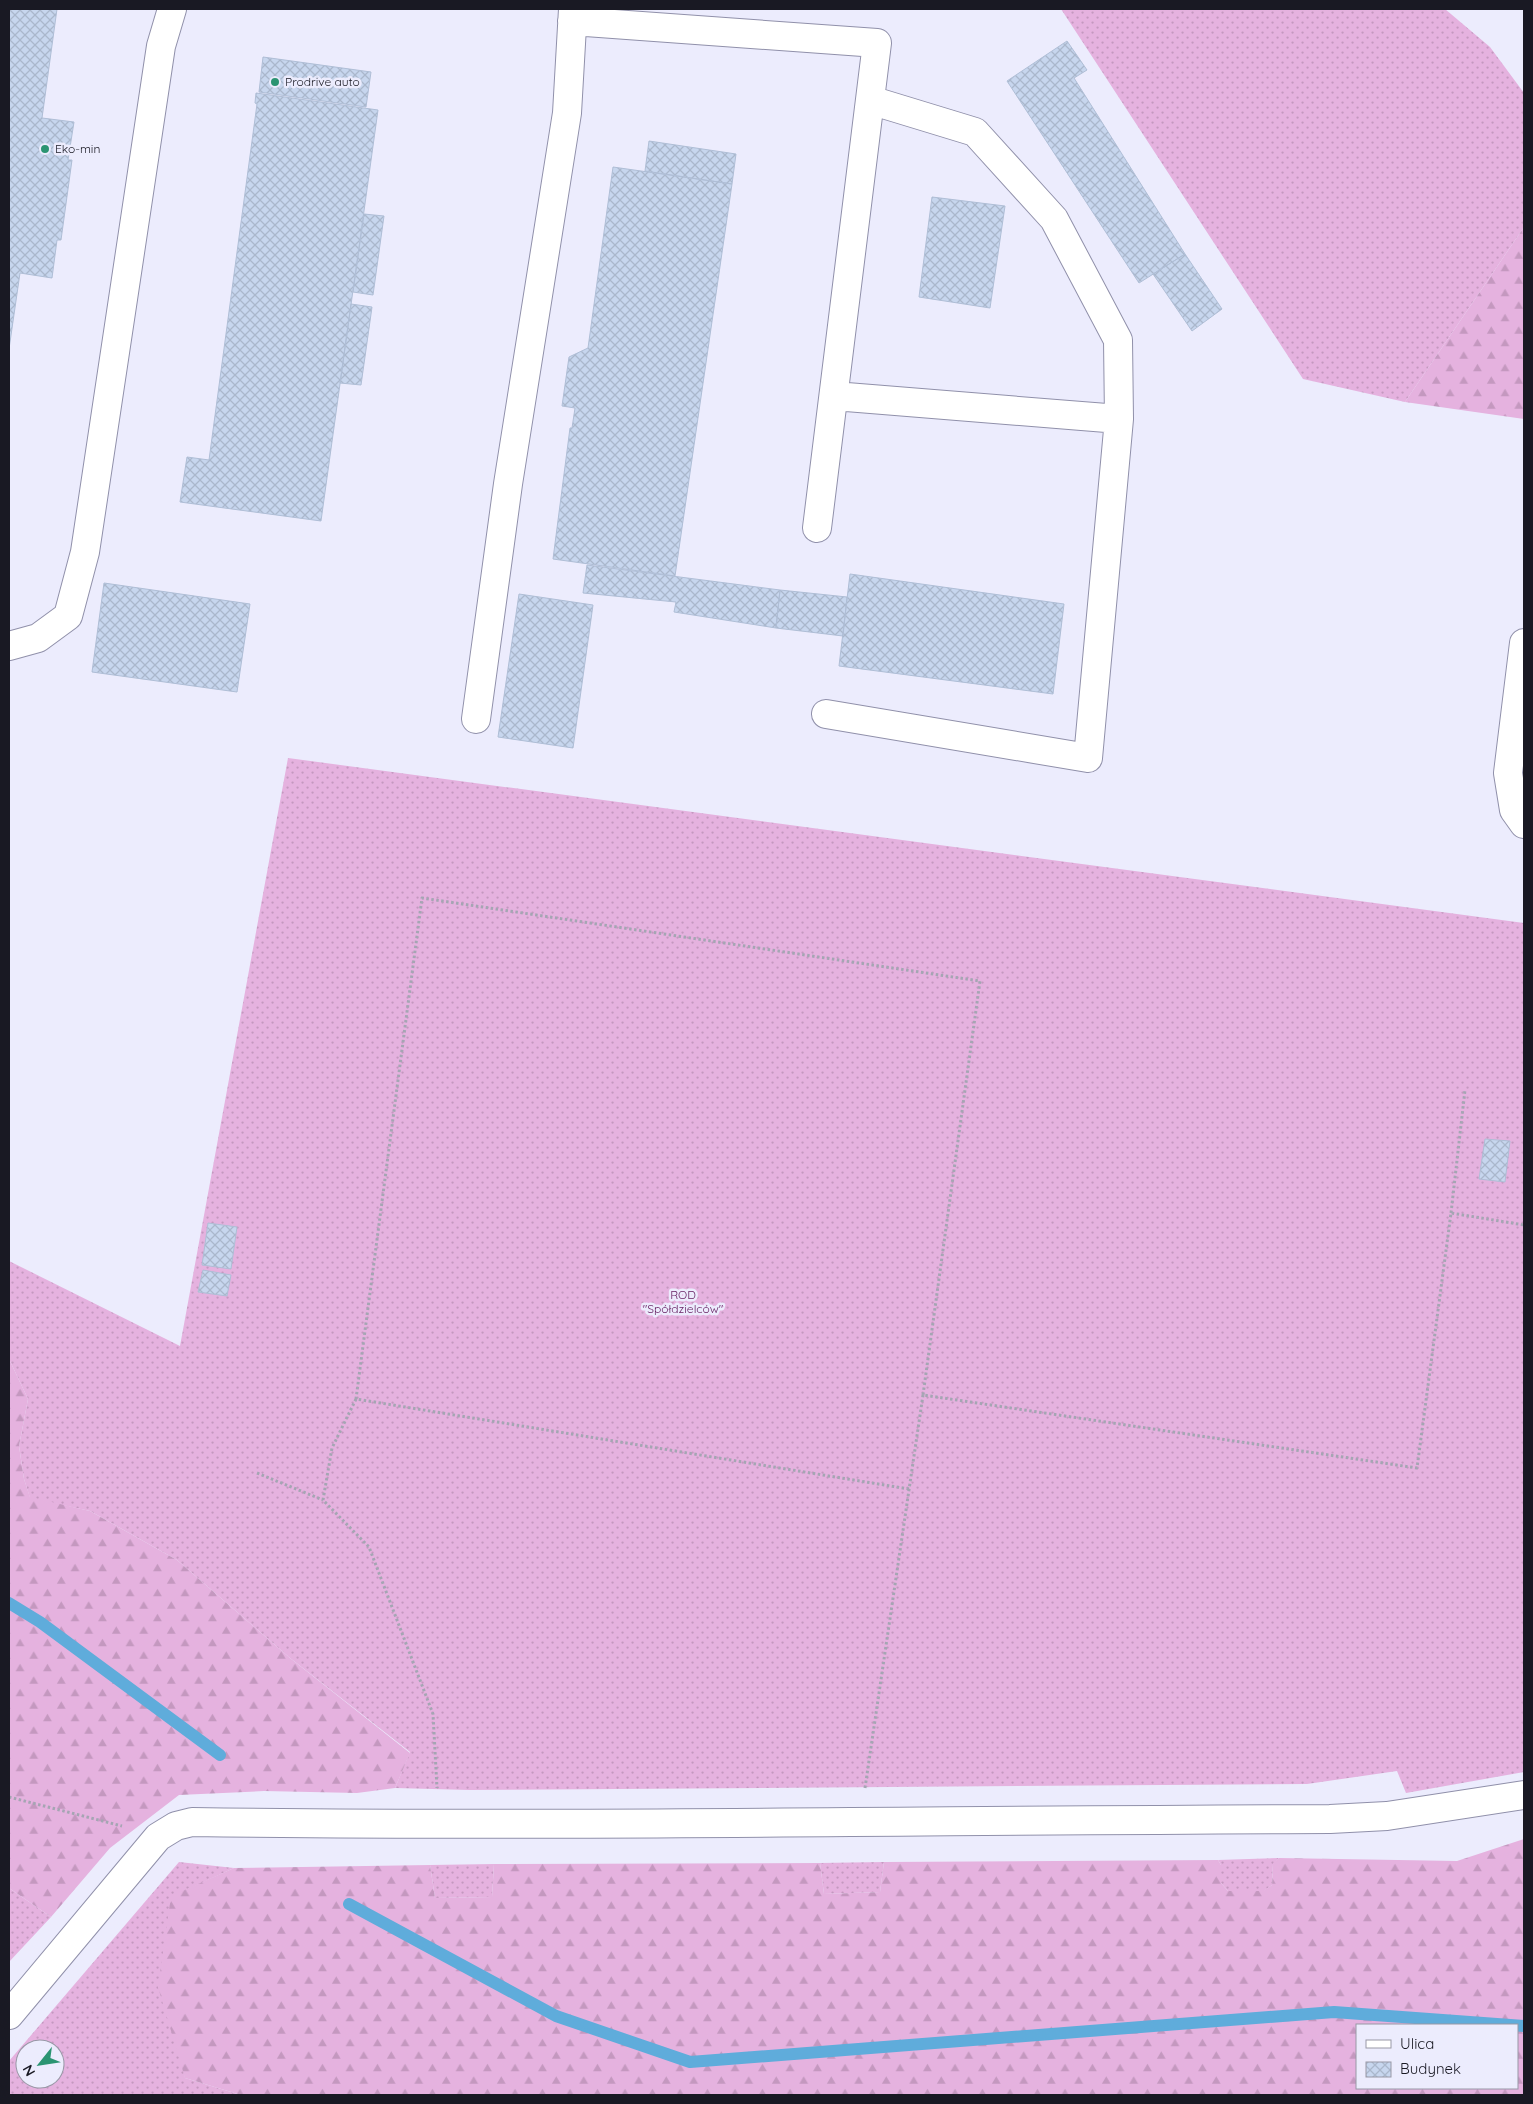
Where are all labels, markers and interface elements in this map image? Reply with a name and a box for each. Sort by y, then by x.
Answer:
place label: Prodrive auto [285,74,360,89]
marker: Prodrive auto [269,76,281,88]
place label: Eko-min [55,141,100,156]
marker: Eko-min [39,143,51,155]
park label: ROD "Spółdzielców" [643,1287,724,1316]
legend [1356,2024,1518,2089]
text: Ulica [1400,2034,1434,2053]
north arrow [15,2039,65,2089]
text: Budynek [1400,2059,1461,2078]
text: N [18,2062,39,2079]

